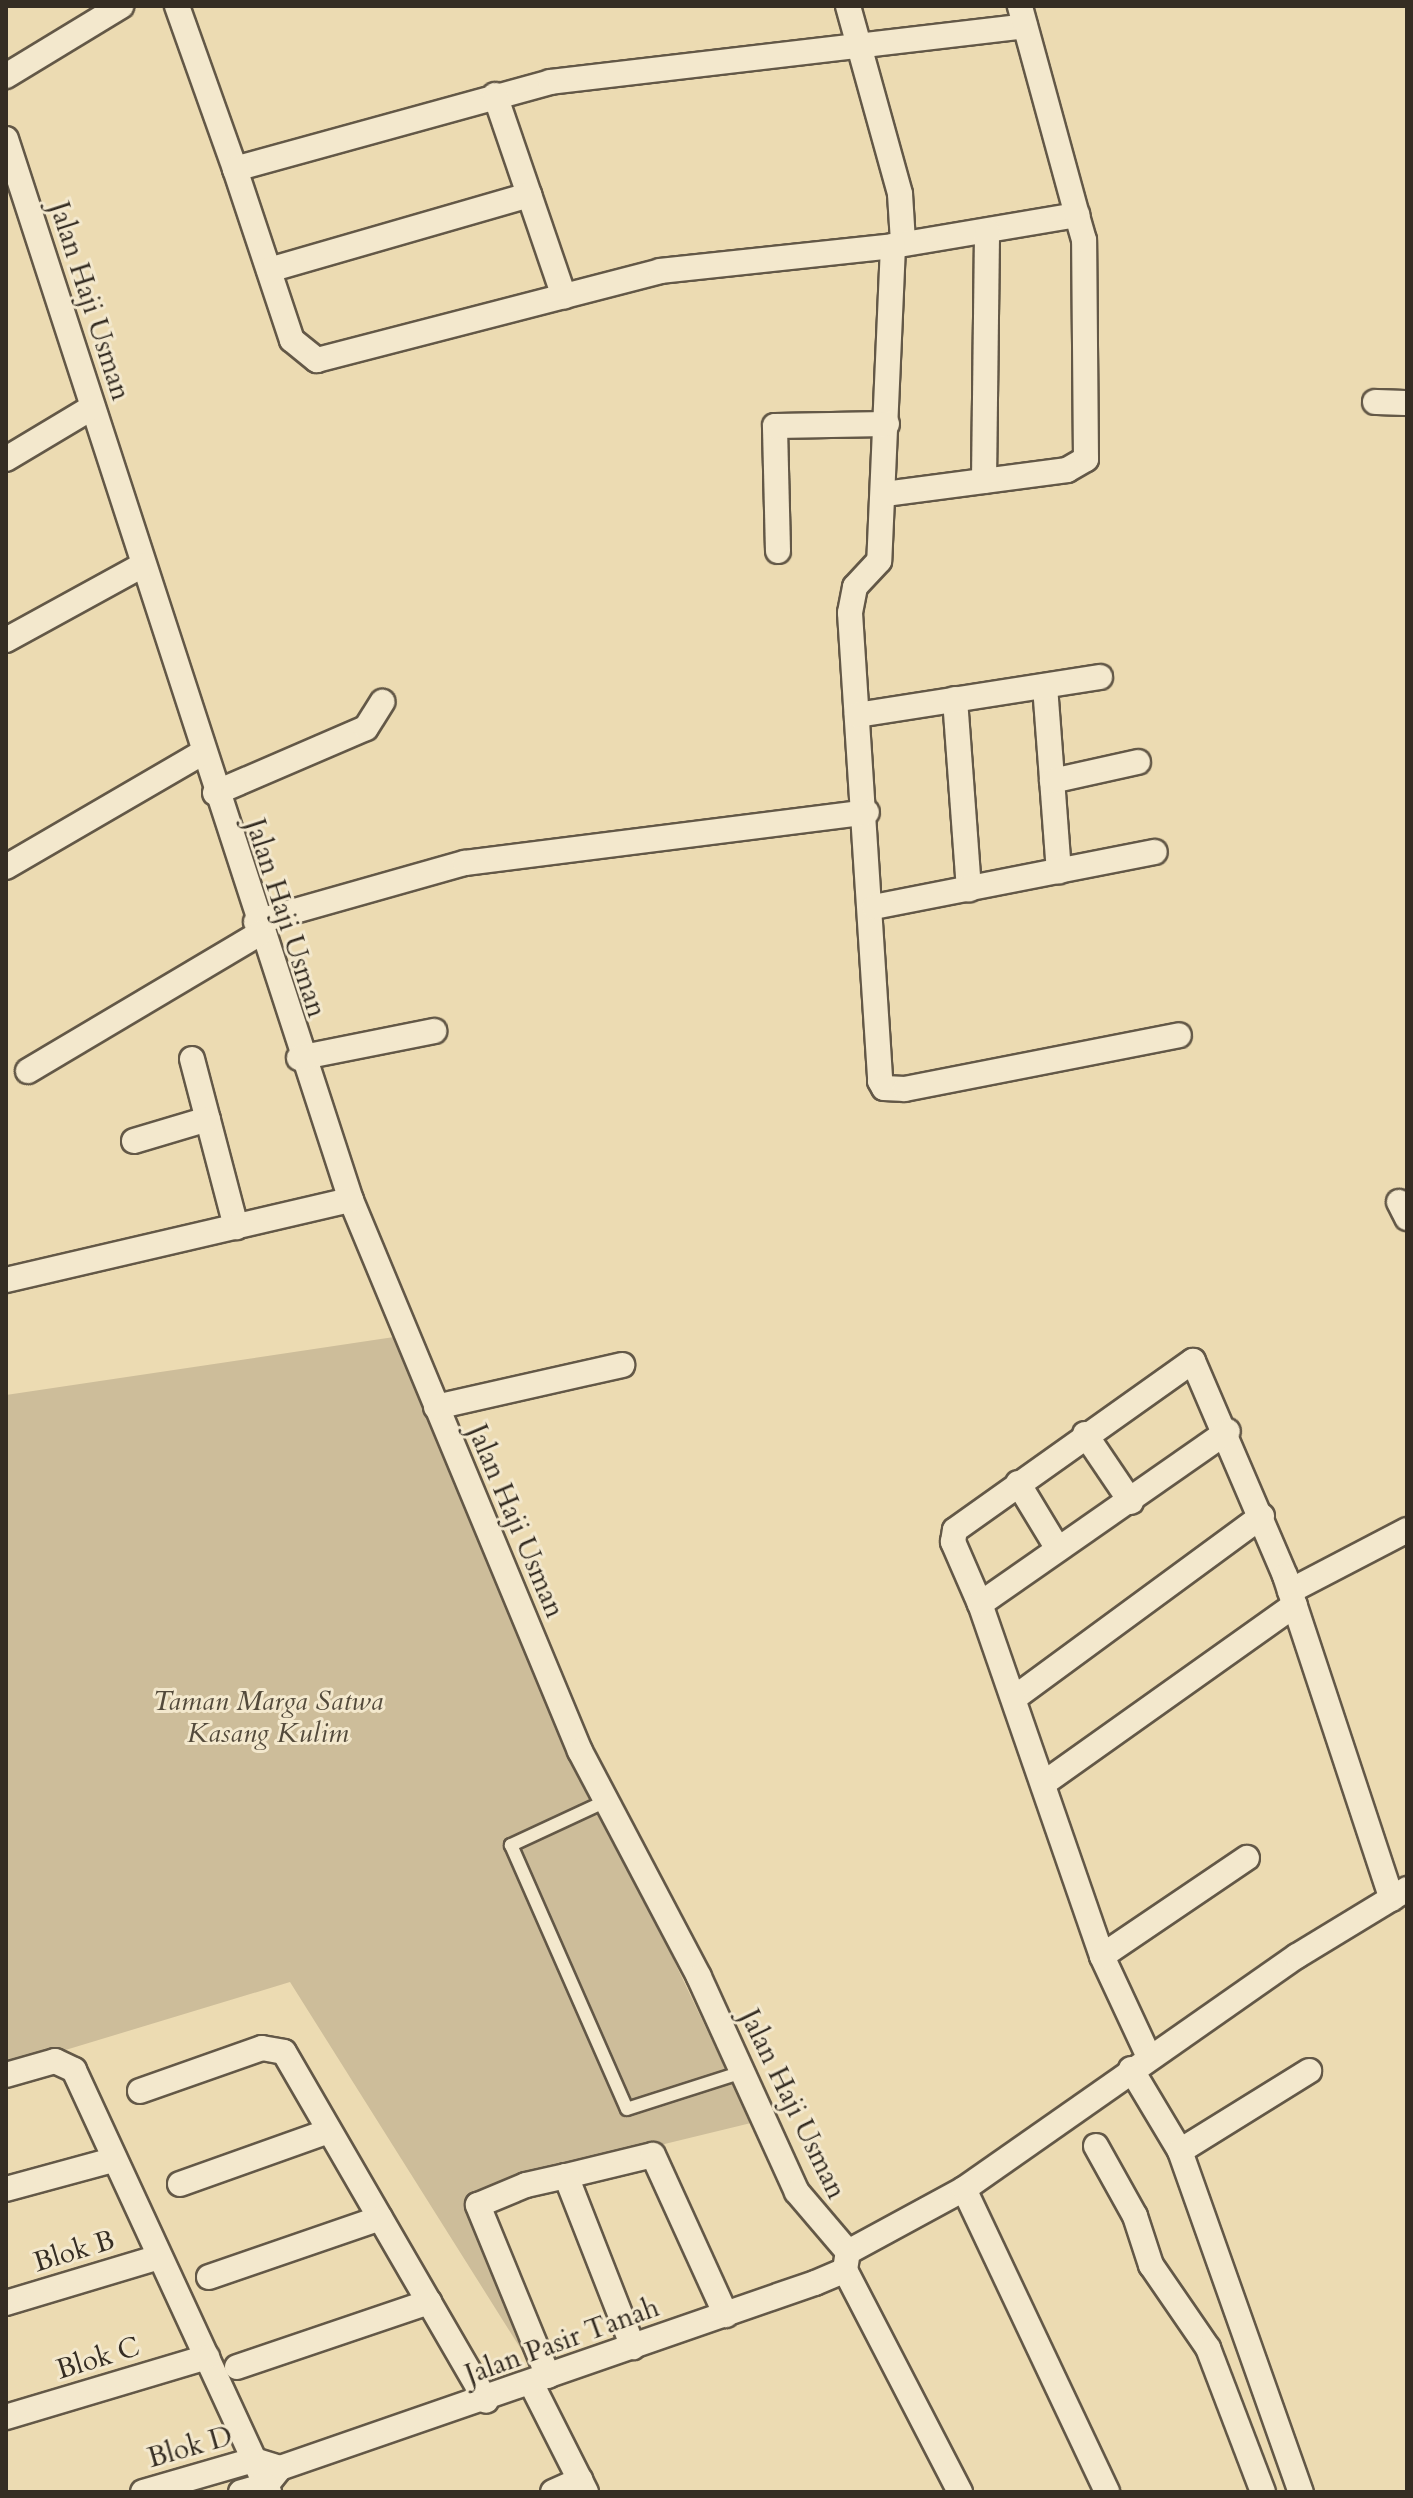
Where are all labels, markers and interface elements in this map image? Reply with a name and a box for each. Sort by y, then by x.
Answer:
street label: Jalan Haji Usman [42,197,138,405]
street label: Jalan Haji Usman [238,814,334,1022]
street label: Jalan Haji Usman [460,1419,572,1623]
park label: Taman Marga Satwa Kasang Kulim [153,1684,383,1750]
street label: Jalan Haji Usman [733,2004,853,2204]
street label: Blok B [29,2223,119,2279]
street label: Jalan Pasir Tanah [460,2290,664,2392]
street label: Blok C [52,2329,144,2387]
street label: Blok D [144,2419,236,2475]

